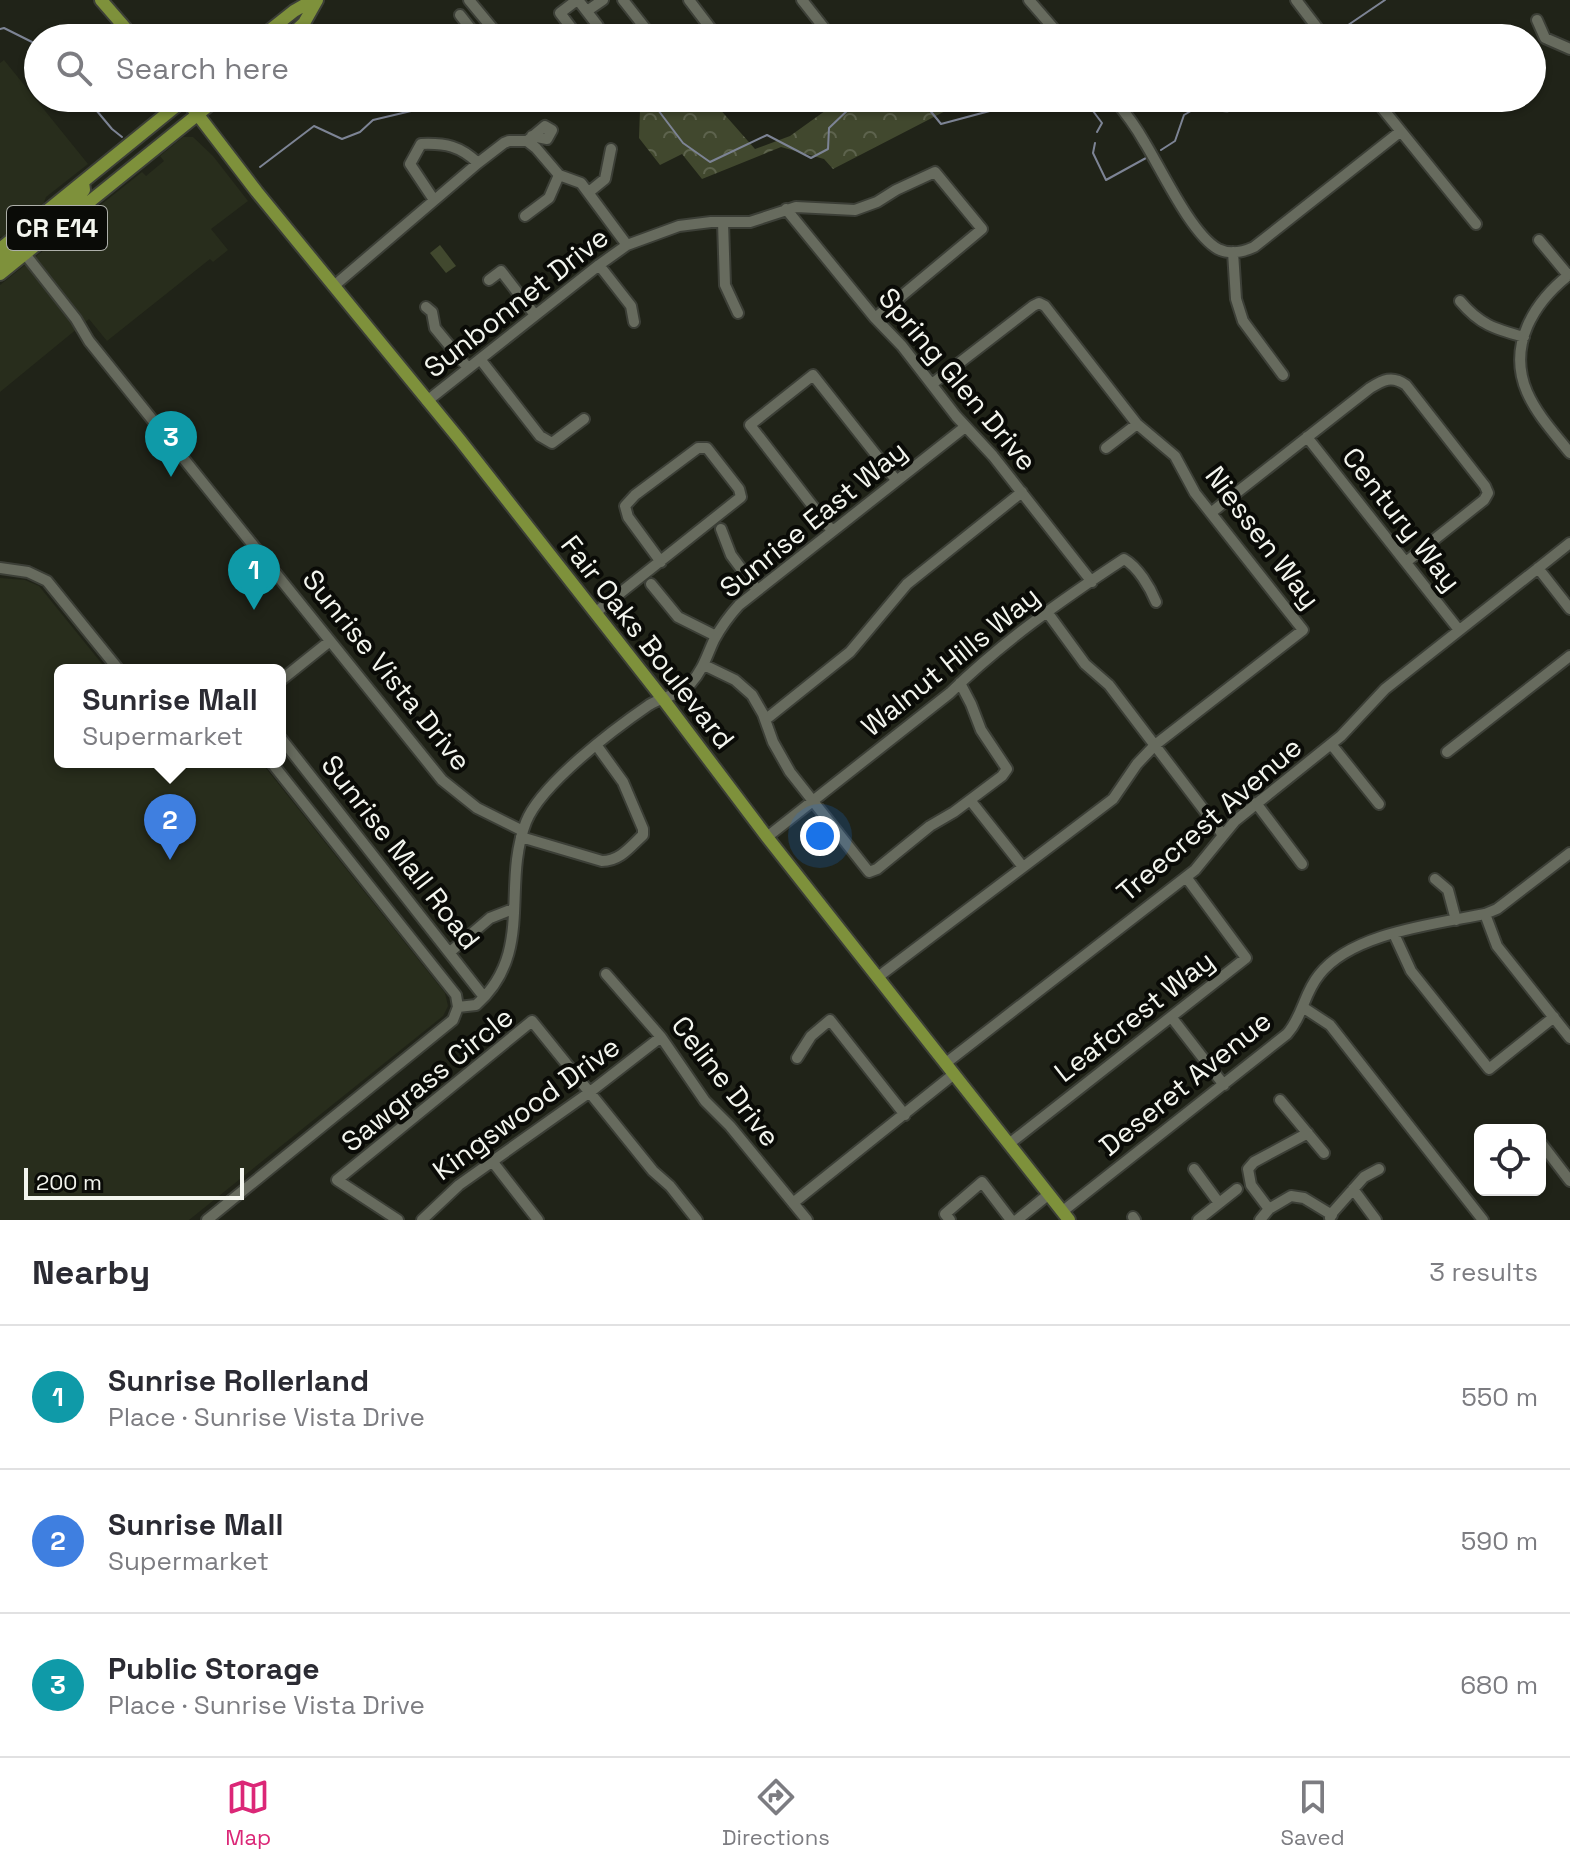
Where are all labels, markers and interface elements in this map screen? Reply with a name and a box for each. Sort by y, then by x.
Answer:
search box [24,24,1546,112]
icon: search [52,46,96,90]
text: Search here [116,49,289,88]
road number: CR E14 [7,206,107,250]
street label: Sunbonnet Drive [417,219,615,385]
street label: Spring Glen Drive [871,280,1045,478]
pin: 3 [145,411,197,477]
street label: Sunrise East Way [712,432,914,606]
street label: Century Way [1335,440,1469,598]
street label: Niessen Way [1198,459,1328,615]
street label: Fair Oaks Boulevard [553,528,743,756]
pin: 1 [228,544,280,610]
street label: Sunrise Vista Drive [295,562,479,778]
street label: Walnut Hills Way [854,578,1046,744]
popup [54,664,286,768]
text: Sunrise Mall [82,680,258,719]
text: Supermarket [82,719,243,753]
street label: Treecrest Avenue [1109,729,1309,909]
street label: Sunrise Mall Road [314,747,488,957]
pin: 2 [144,794,196,860]
your location [800,816,840,856]
street label: Leafcrest Way [1047,942,1221,1090]
street label: Sawgrass Circle [334,999,520,1159]
street label: Deseret Avenue [1092,1003,1278,1163]
street label: Celine Drive [664,1008,788,1154]
street label: Kingswood Drive [425,1028,627,1188]
map controls [1474,1124,1546,1196]
button: locate [1474,1124,1546,1196]
scale bar [24,1164,244,1200]
text: 200 m [36,1168,102,1196]
text: Nearby [32,1251,150,1294]
text: 3 results [1429,1255,1538,1289]
text: Sunrise Rollerland [108,1361,369,1400]
text: 1 [52,1380,64,1414]
text: 550 m [1461,1380,1538,1414]
text: Place · Sunrise Vista Drive [108,1400,425,1434]
text: Sunrise Mall [108,1505,283,1544]
text: 2 [50,1524,66,1558]
text: 590 m [1461,1524,1538,1558]
text: Supermarket [108,1544,269,1578]
text: Public Storage [108,1649,320,1688]
text: 3 [50,1668,66,1702]
text: 680 m [1460,1668,1538,1702]
text: Place · Sunrise Vista Drive [108,1688,425,1722]
tab: Map [225,1775,271,1851]
tab: Directions [722,1775,830,1851]
tab: Saved [1280,1775,1345,1851]

